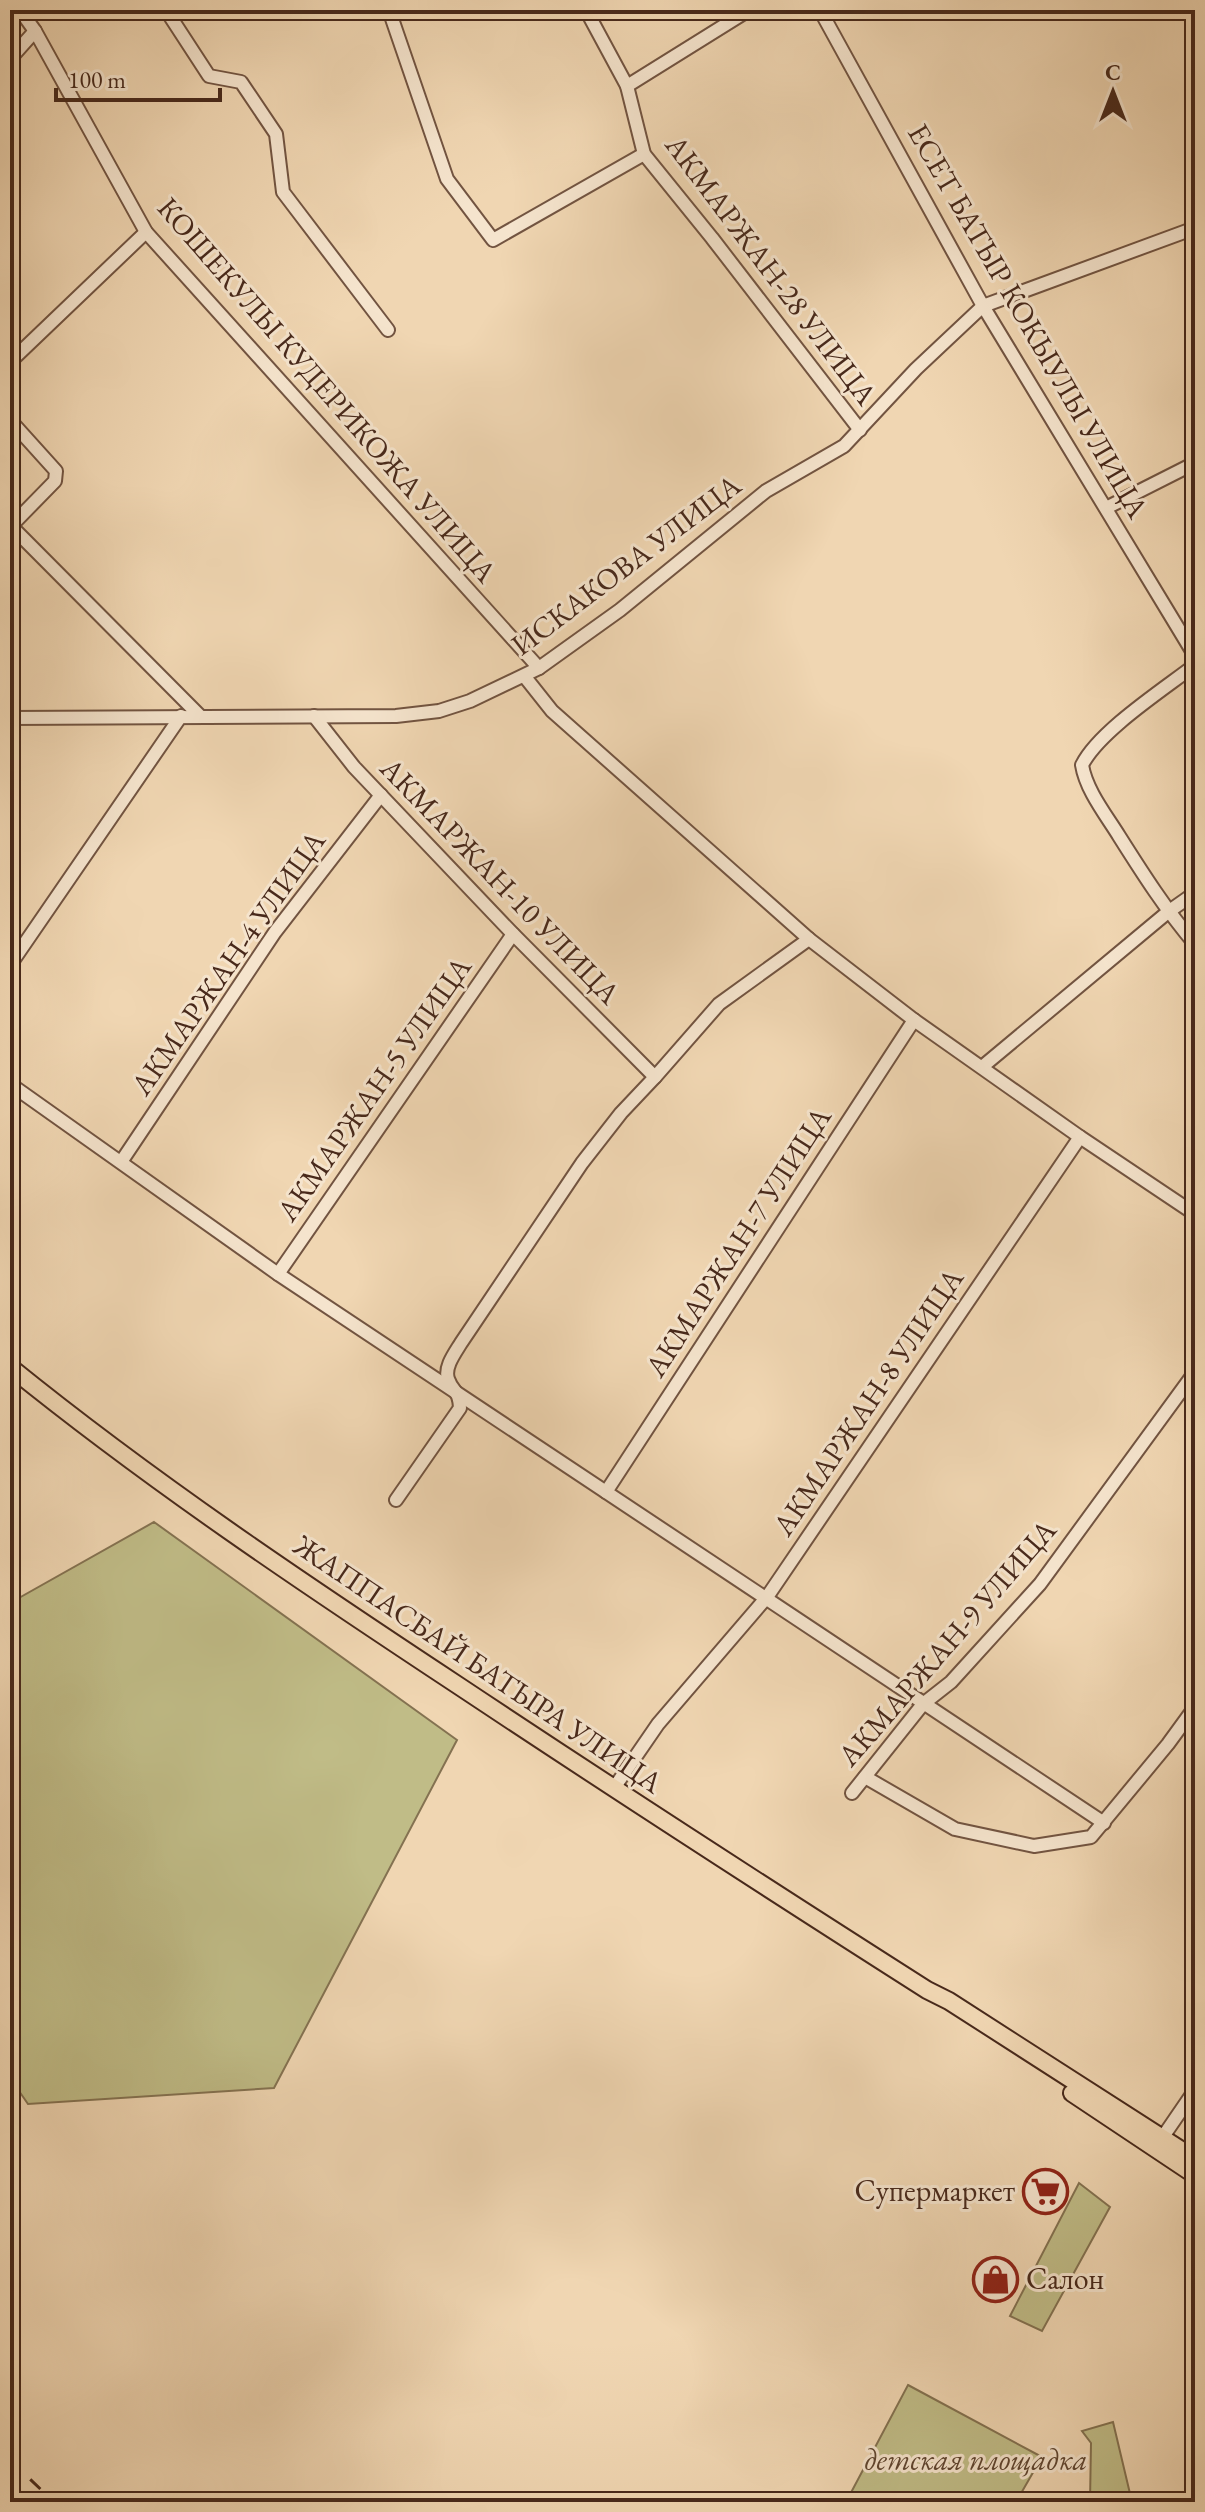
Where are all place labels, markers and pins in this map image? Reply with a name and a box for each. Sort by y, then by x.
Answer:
supermarket icon: Супермаркет [1022,2167,1070,2215]
place label: Супермаркет [854,2171,1015,2210]
shop icon: Салон [971,2255,1019,2303]
place label: Салон [1026,2259,1104,2298]

